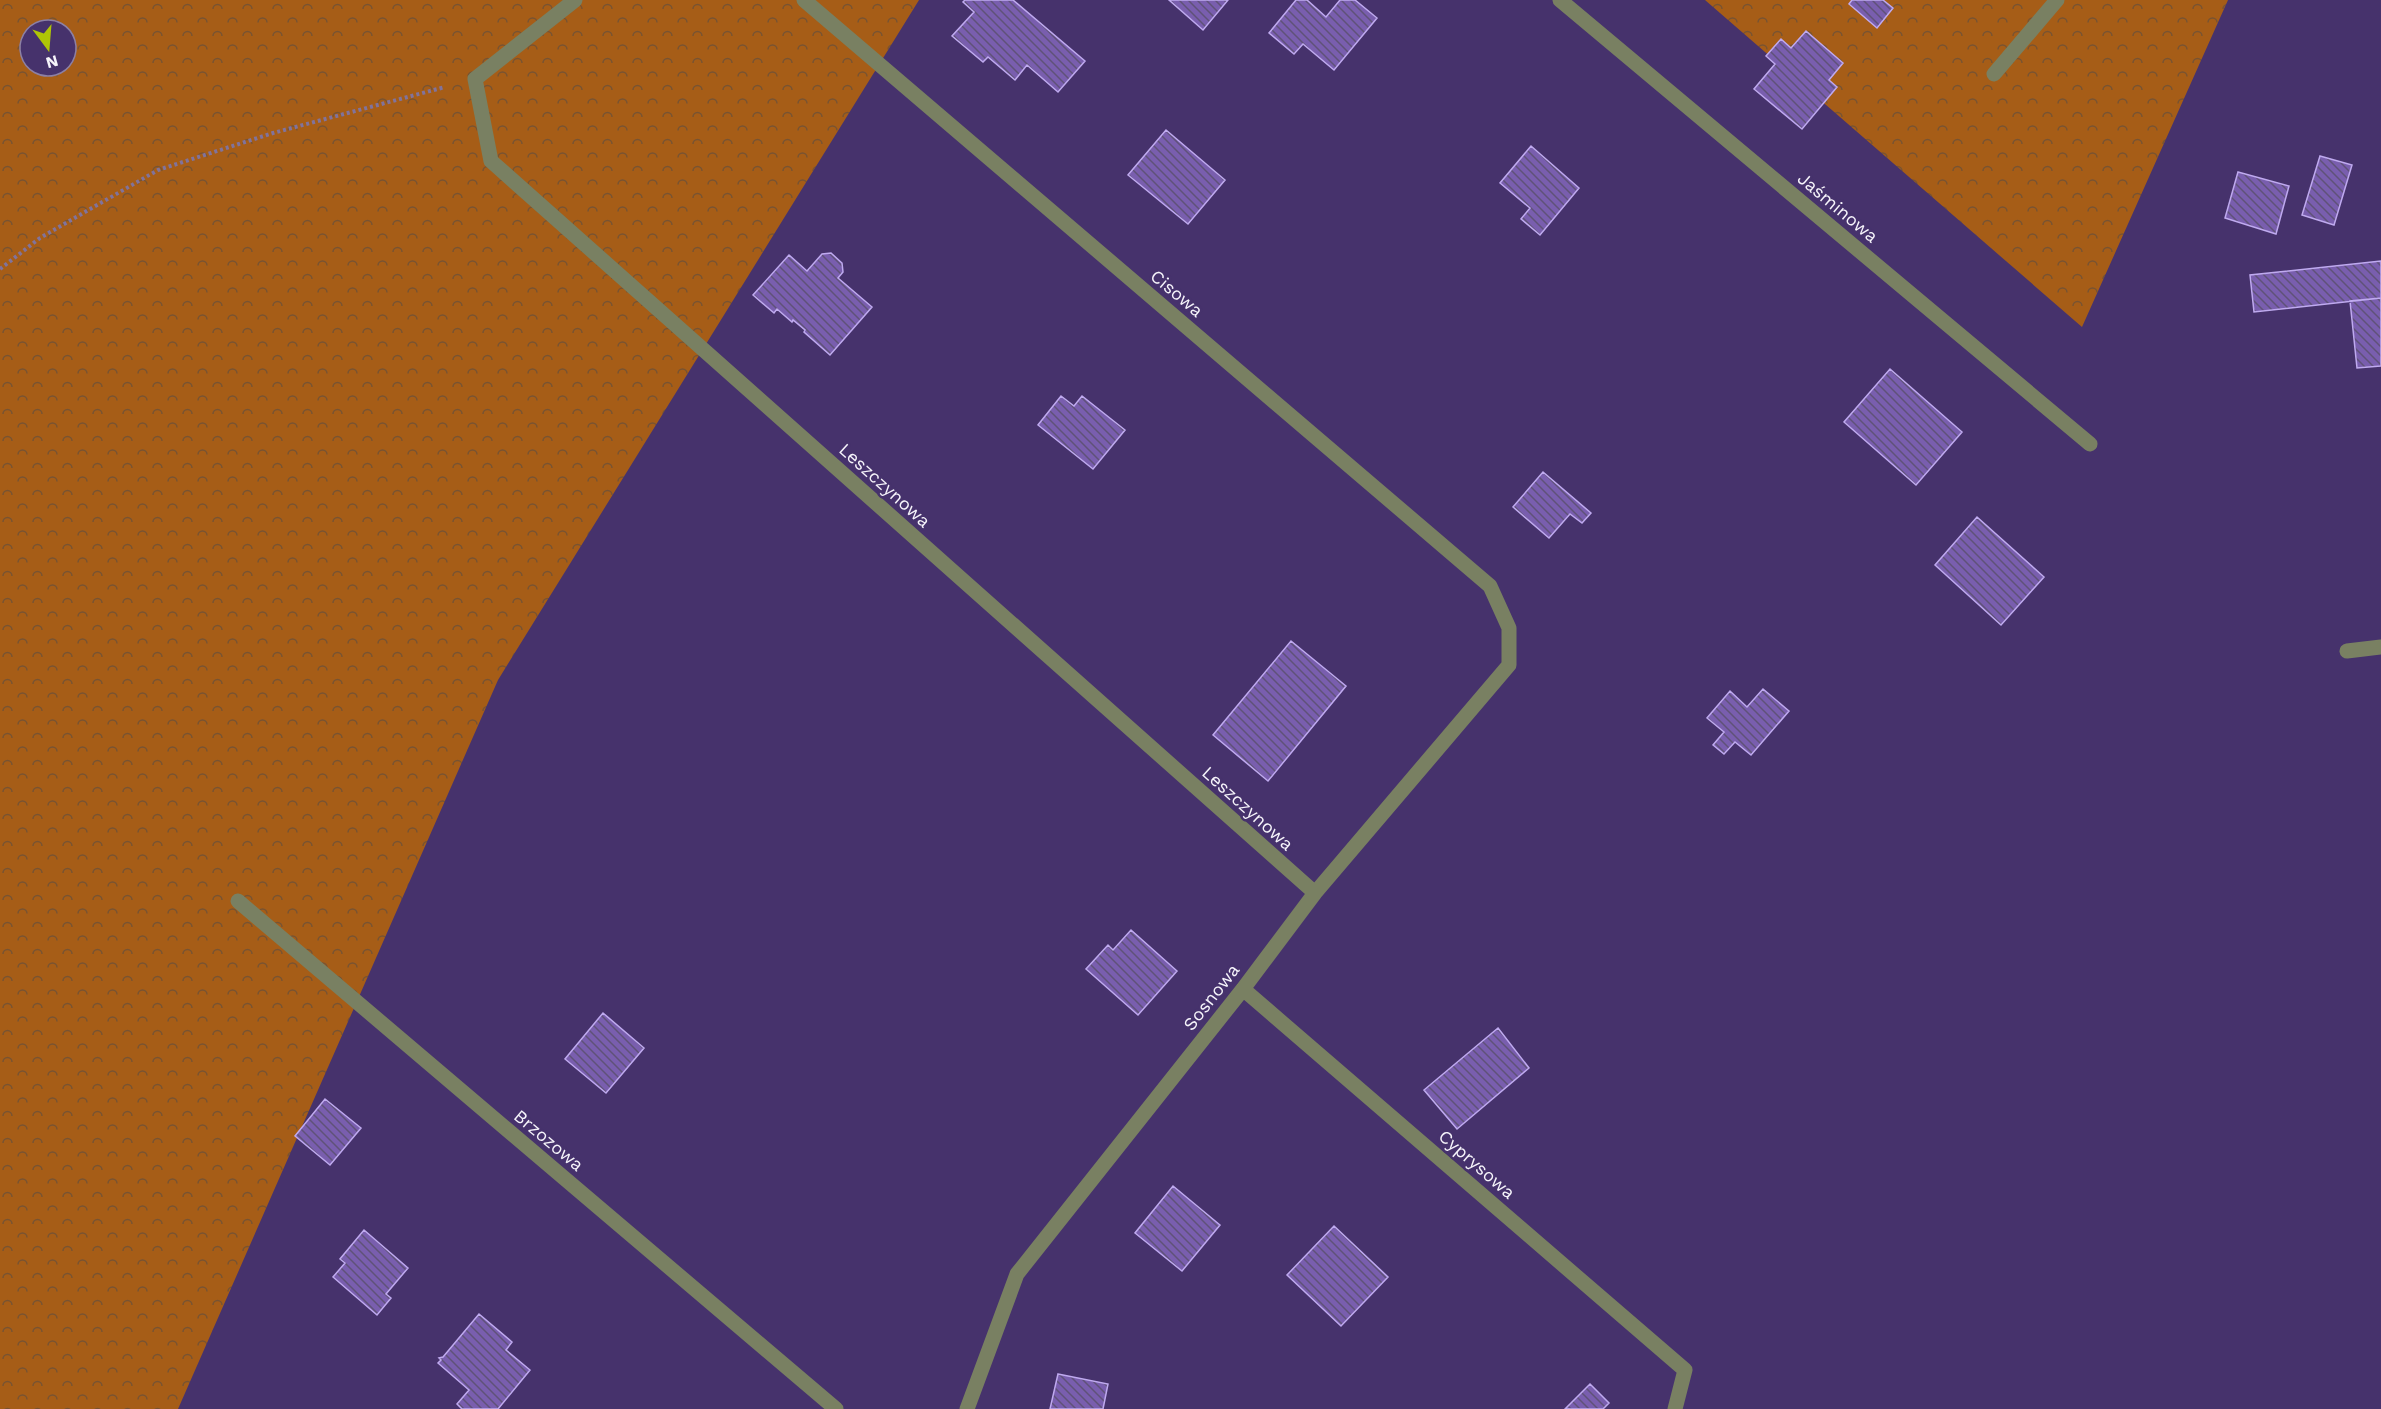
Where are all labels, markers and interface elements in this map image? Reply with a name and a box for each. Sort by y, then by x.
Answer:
north arrow [18,18,78,78]
text: N [44,51,60,73]
street label: Jaśminowa [1794,167,1882,247]
street label: Cisowa [1146,265,1208,321]
street label: Leszczynowa [835,439,935,531]
street label: Leszczynowa [1198,762,1298,854]
street label: Sosnowa [1179,960,1243,1034]
street label: Brzozowa [510,1105,588,1175]
street label: Cyprysowa [1435,1125,1519,1203]

